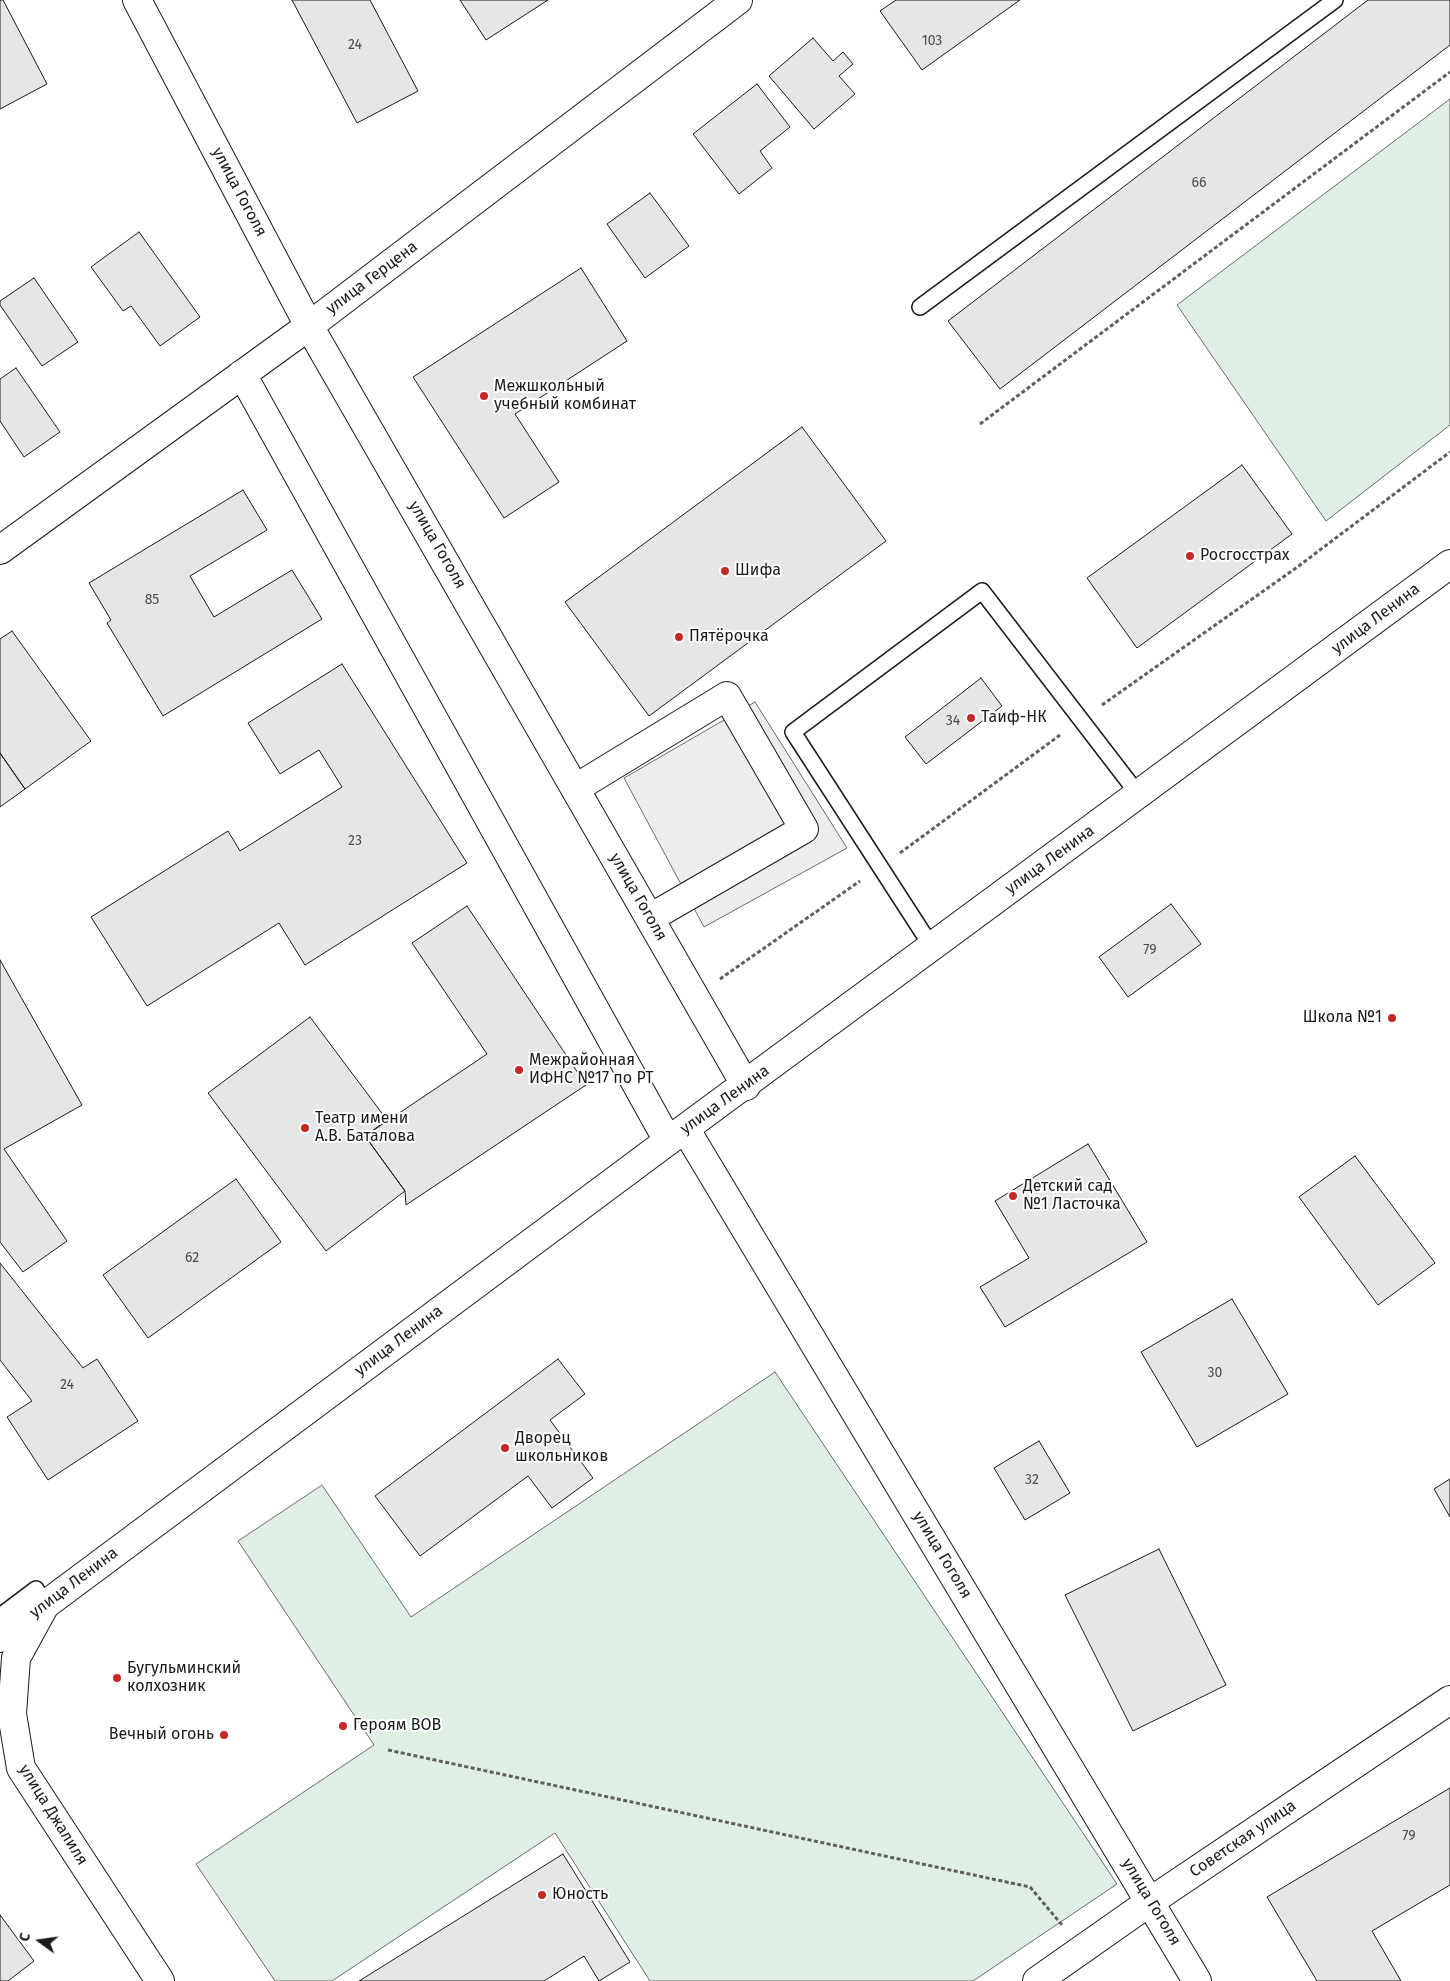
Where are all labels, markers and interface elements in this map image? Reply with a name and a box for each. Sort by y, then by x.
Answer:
house number: 103 [922,33,942,49]
house number: 24 [348,37,362,53]
street label: улица Гоголя [207,144,271,240]
house number: 66 [1192,175,1206,191]
street label: улица Герцена [322,237,422,319]
place label: Межшкольный учебный комбинат [494,377,636,415]
marker: Межшкольный учебный комбинат [478,390,490,402]
street label: улица Гоголя [404,498,470,592]
place label: Росгосстрах [1200,546,1290,566]
marker: Росгосстрах [1184,550,1196,562]
place label: Шифа [735,561,781,581]
marker: Шифа [719,565,731,577]
street label: улица Ленина [1328,580,1424,658]
house number: 85 [145,592,159,608]
place label: Пятёрочка [689,627,769,647]
marker: Пятёрочка [673,631,685,643]
place label: Таиф-НК [981,708,1047,728]
marker: Таиф-НК [965,712,977,724]
house number: 34 [946,713,960,729]
street label: улица Ленина [1002,821,1098,899]
house number: 23 [348,833,362,849]
street label: улица Гоголя [605,850,671,944]
house number: 79 [1143,942,1157,958]
place label: Школа №1 [1303,1008,1382,1028]
marker: Школа №1 [1386,1012,1398,1024]
place label: Межрайонная ИФНС №17 по РТ [529,1051,654,1089]
street label: улица Ленина [677,1061,773,1139]
marker: Межрайонная ИФНС №17 по РТ [513,1064,525,1076]
place label: Театр имени А.В. Баталова [315,1109,415,1147]
marker: Театр имени А.В. Баталова [299,1122,311,1134]
place label: Детский сад №1 Ласточка [1023,1177,1121,1215]
marker: Детский сад №1 Ласточка [1007,1190,1019,1202]
house number: 62 [185,1250,199,1266]
street label: улица Ленина [351,1302,447,1380]
house number: 30 [1208,1365,1222,1381]
house number: 24 [60,1377,74,1393]
place label: Дворец школьников [515,1429,608,1467]
marker: Дворец школьников [499,1442,511,1454]
house number: 32 [1025,1472,1039,1488]
street label: улица Гоголя [908,1508,976,1602]
street label: улица Ленина [26,1544,122,1622]
place label: Бугульминский колхозник [127,1659,241,1697]
marker: Бугульминский колхозник [111,1672,123,1684]
place label: Героям ВОВ [353,1716,441,1736]
marker: Героям ВОВ [337,1720,349,1732]
place label: Вечный огонь [109,1725,214,1745]
marker: Вечный огонь [218,1729,230,1741]
street label: улица Джалиля [14,1761,92,1869]
street label: Советская улица [1186,1796,1300,1882]
house number: 79 [1402,1828,1416,1844]
street label: улица Гоголя [1117,1855,1185,1949]
place label: Юность [552,1885,608,1905]
marker: Юность [536,1889,548,1901]
north arrow [15,1916,65,1966]
text: С [16,1931,34,1943]

